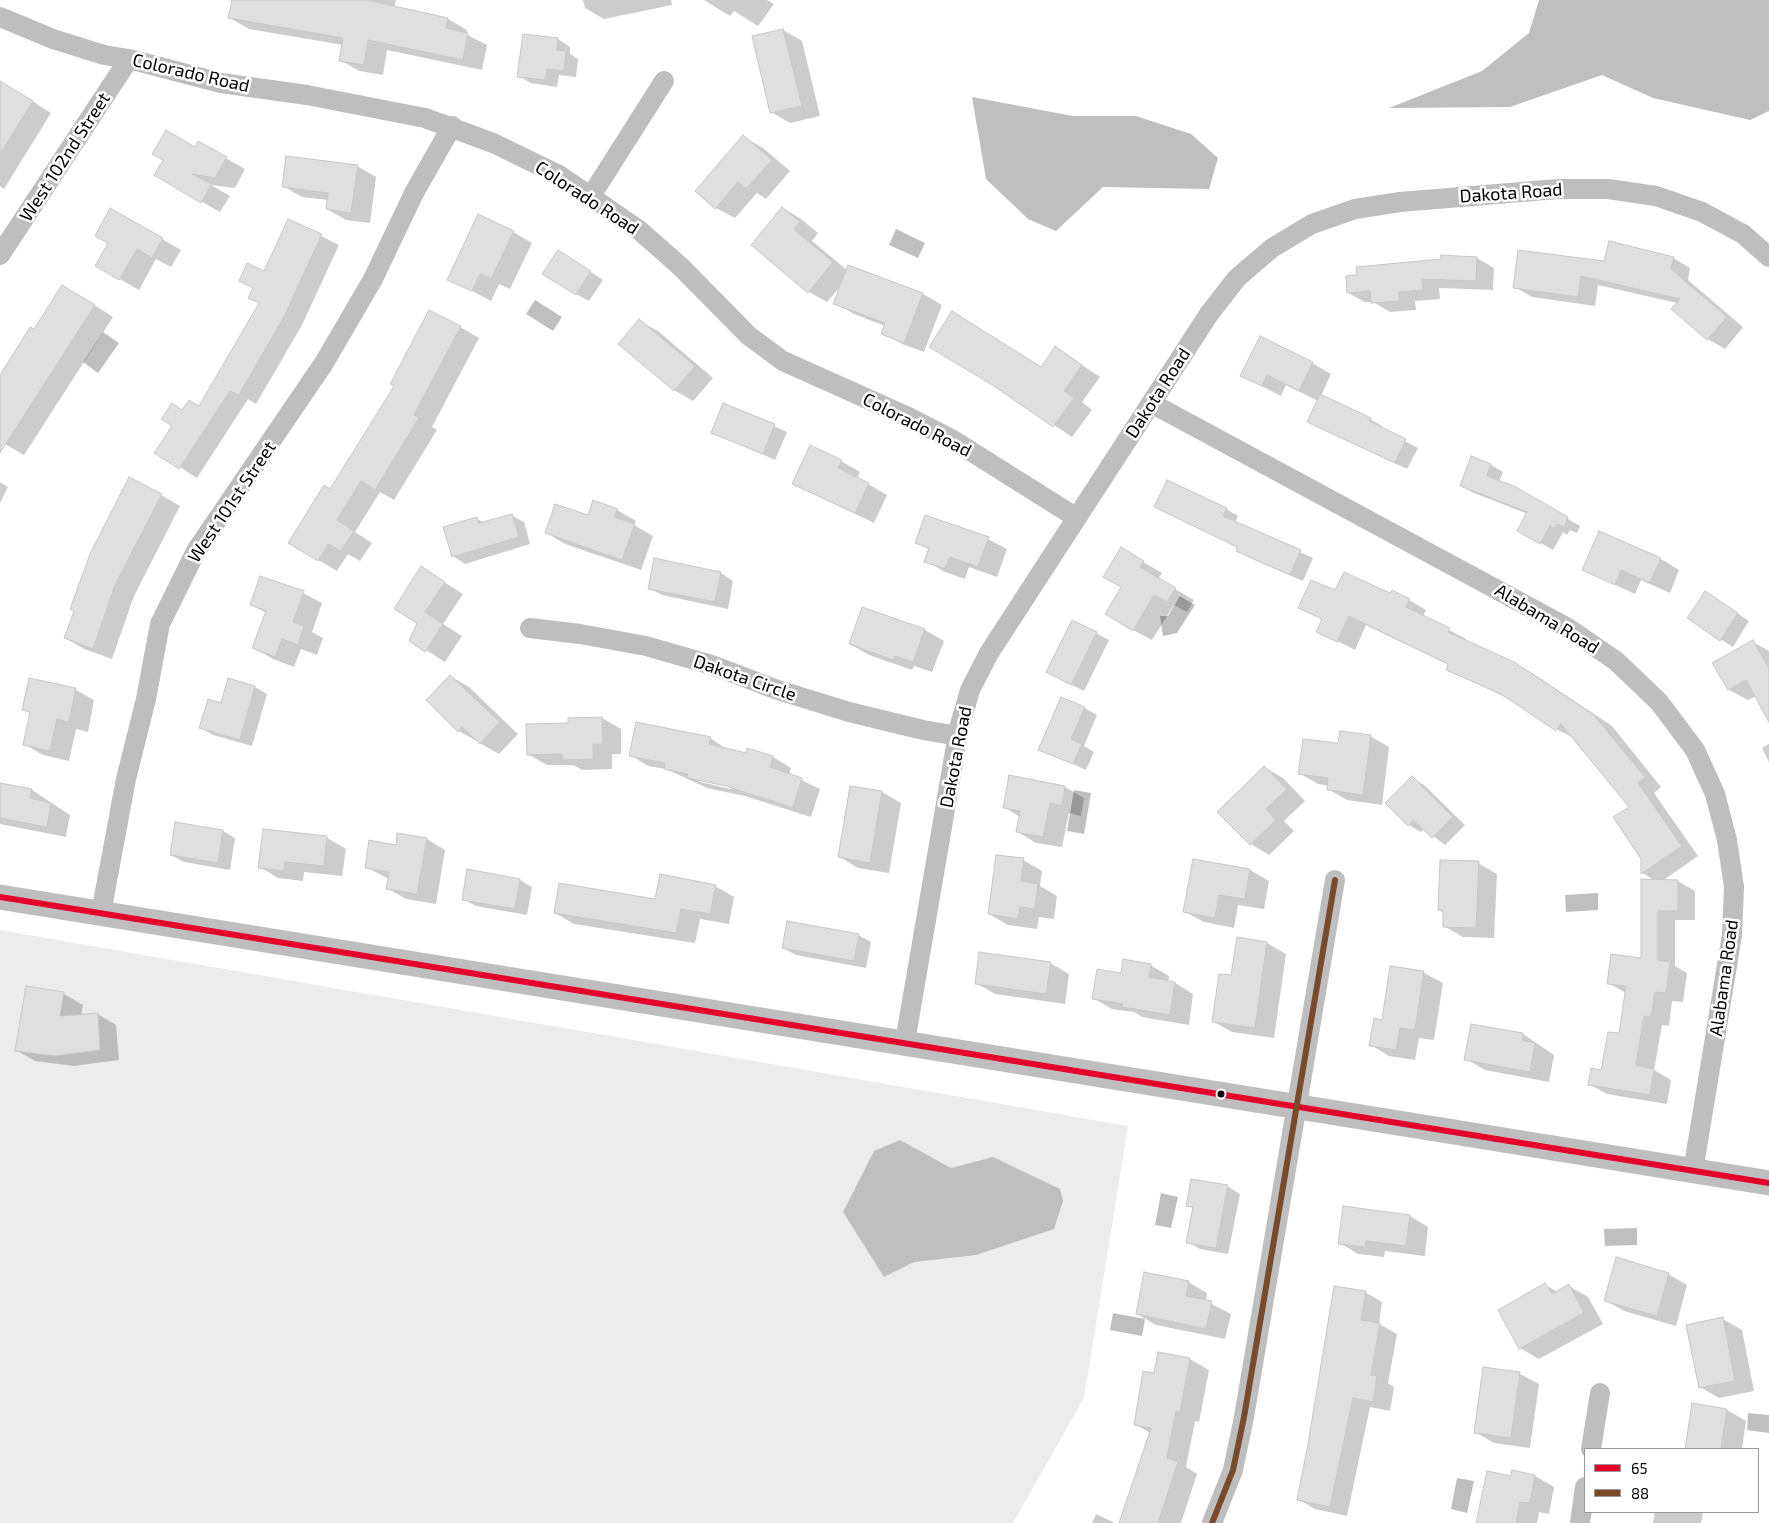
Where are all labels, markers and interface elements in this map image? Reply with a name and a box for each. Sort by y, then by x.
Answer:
street label: Colorado Road [131,49,251,97]
street label: West 102nd Street [15,88,115,226]
street label: Colorado Road [531,156,643,240]
street label: Dakota Road [1459,179,1563,207]
street label: Dakota Road [1121,344,1195,442]
street label: Colorado Road [859,388,975,462]
street label: West 101st Street [183,437,281,567]
street label: Alabama Road [1491,579,1603,659]
street label: Dakota Circle [691,650,799,706]
street label: Dakota Road [936,704,976,810]
street label: Alabama Road [1705,918,1743,1038]
unlabelled marker [1216,1089,1226,1099]
legend [1584,1448,1759,1513]
text: 65 [1631,1459,1648,1477]
text: 88 [1631,1484,1649,1502]

